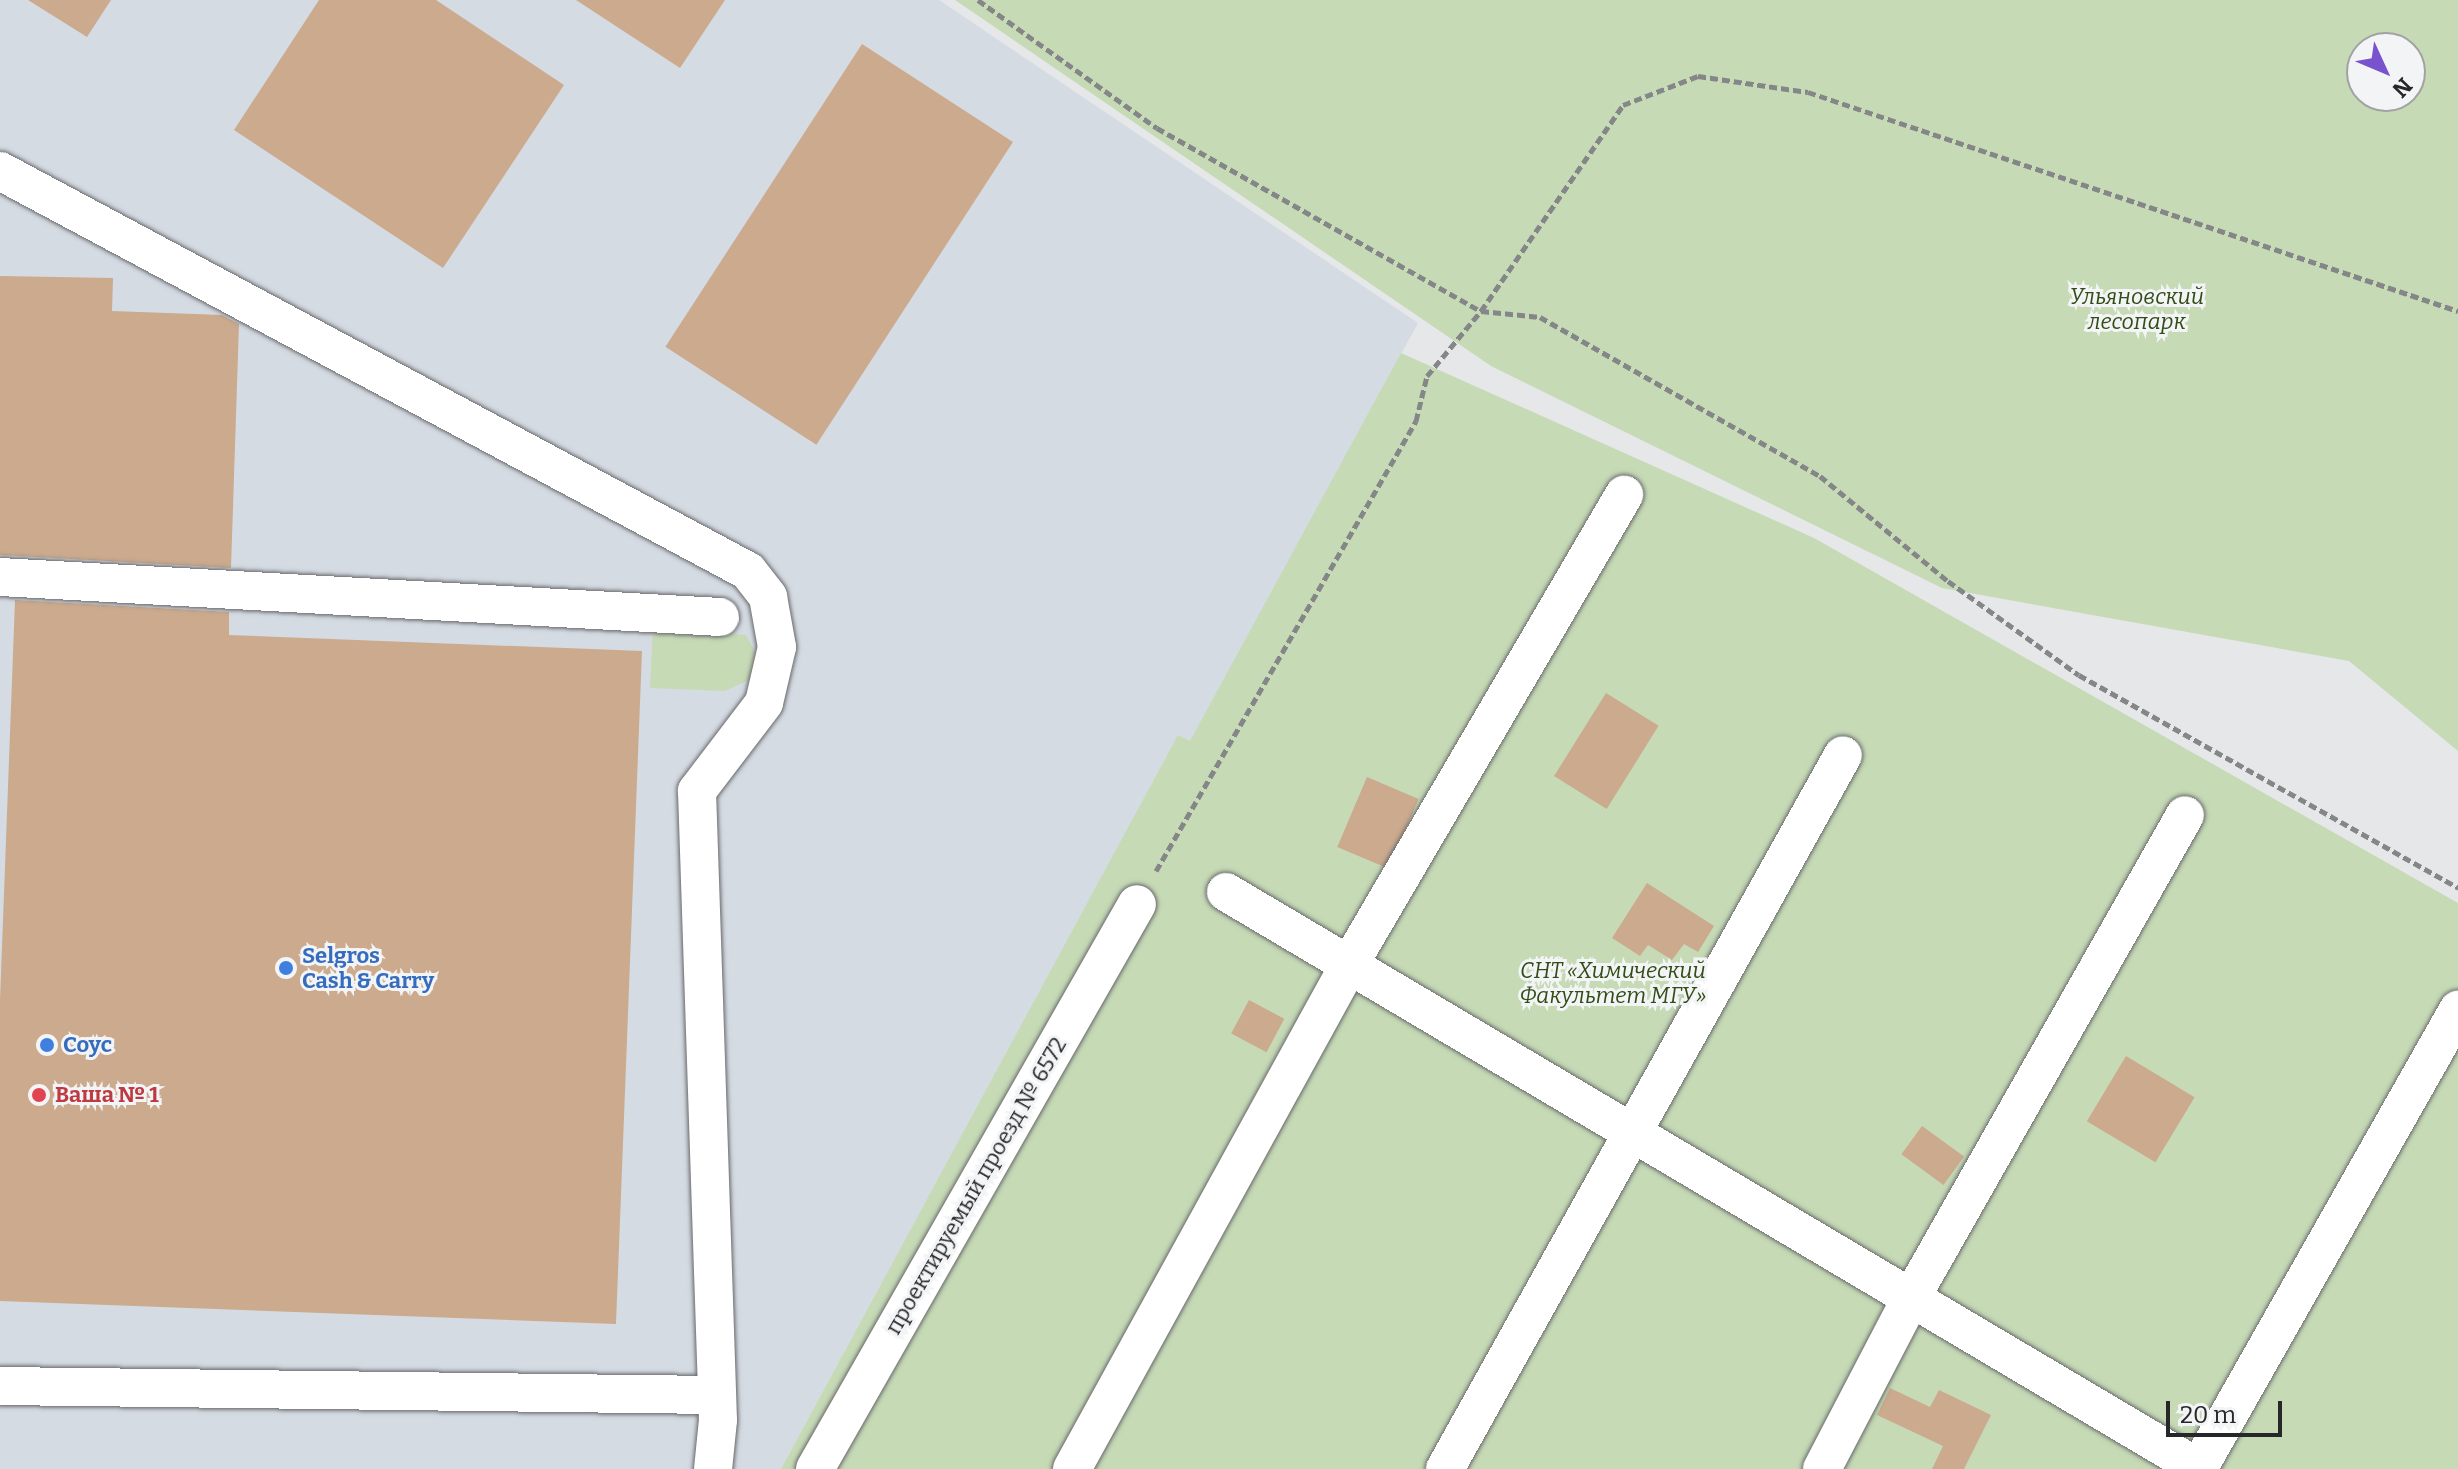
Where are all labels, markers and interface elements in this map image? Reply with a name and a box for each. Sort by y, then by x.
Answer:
north arrow [2346,32,2426,112]
text: N [2387,72,2418,103]
park label: Ульяновский лесопарк [2070,283,2204,334]
place label: Selgros Cash & Carry [302,942,434,994]
park label: СНТ «Химический Факультет МГУ» [1520,957,1706,1008]
marker: Selgros Cash & Carry [277,959,295,977]
place label: Соус [63,1032,112,1058]
street label: проектируемый проезд № 6572 [880,1033,1072,1339]
marker: Соус [38,1036,56,1054]
place label: Ваша № 1 [55,1082,159,1108]
marker: Ваша № 1 [30,1086,48,1104]
scale bar [2170,1385,2286,1435]
text: 20 m [2180,1401,2236,1429]

